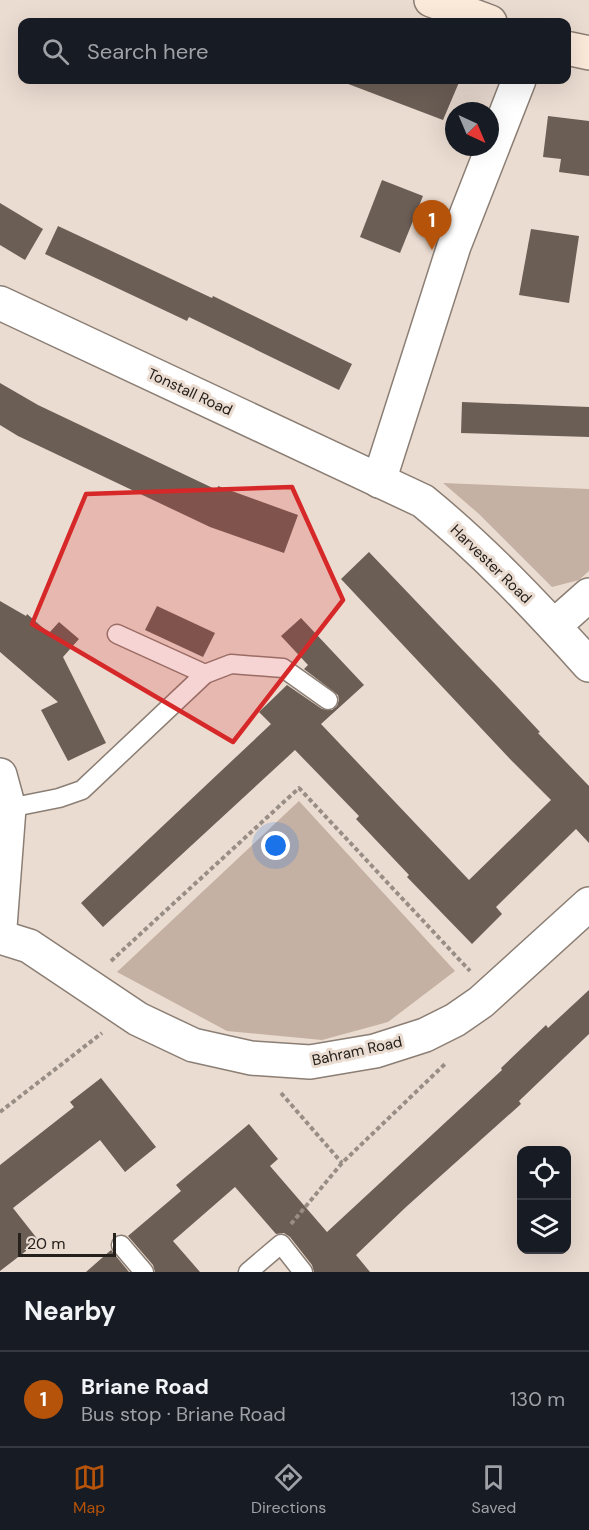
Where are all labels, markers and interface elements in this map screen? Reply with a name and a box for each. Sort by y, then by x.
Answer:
search box [18,18,571,84]
icon: search [39,35,72,68]
text: Search here [87,37,208,66]
north arrow [445,102,499,156]
pin: 1 [412,200,452,250]
street label: Tonstall Road [144,364,236,420]
street label: Harvester Road [446,520,536,608]
your location [261,831,290,860]
street label: Bahram Road [310,1032,404,1070]
map controls [517,1146,571,1254]
button: locate [517,1146,571,1200]
button: layers [517,1200,571,1254]
scale bar [18,1230,116,1258]
text: 20 m [27,1233,66,1254]
text: Nearby [24,1294,116,1328]
text: Briane Road [81,1372,209,1401]
text: 1 [40,1386,47,1412]
text: 130 m [510,1386,565,1412]
text: Bus stop · Briane Road [81,1401,286,1427]
tab: Map [73,1461,106,1518]
tab: Directions [251,1461,326,1518]
tab: Saved [472,1461,516,1518]

